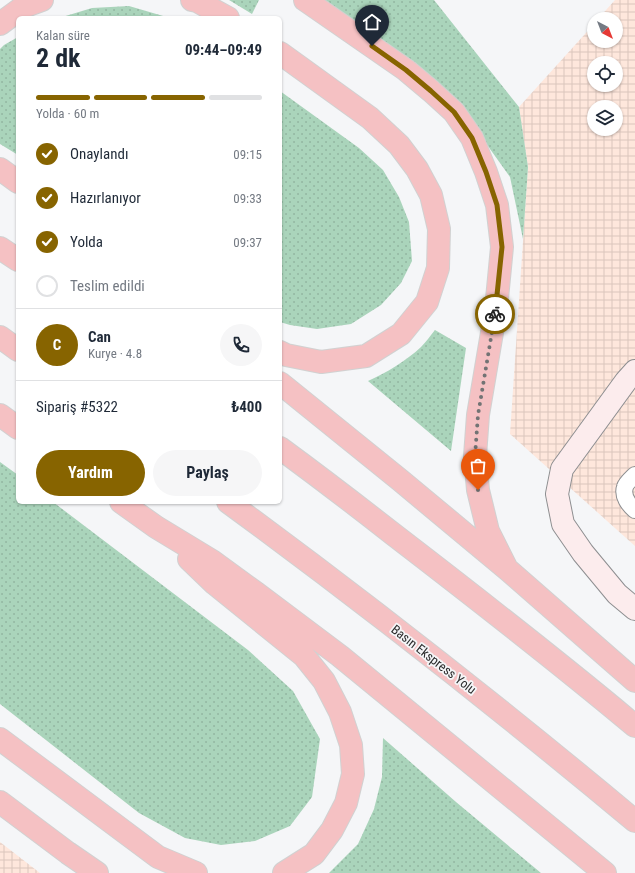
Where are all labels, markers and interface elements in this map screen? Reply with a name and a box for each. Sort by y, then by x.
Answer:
pin [355,5,389,46]
icon: home [361,11,383,33]
north arrow [587,12,623,48]
map controls [587,12,623,136]
text: Kalan süre [36,28,90,43]
text: 09:44–09:49 [185,41,262,59]
text: 2 dk [36,43,80,73]
button: locate [587,56,623,92]
button: layers [587,100,623,136]
text: Yolda · 60 m [36,106,99,121]
icon: check [36,143,58,165]
text: Onaylandı [70,145,128,163]
text: 09:15 [233,147,262,162]
icon: check [36,187,58,209]
text: Hazırlanıyor [70,189,141,207]
text: 09:33 [233,191,262,206]
icon: check [36,231,58,253]
text: Yolda [70,233,103,251]
text: 09:37 [233,235,262,250]
text: Teslim edildi [70,277,145,295]
courier [475,294,515,334]
icon: bike [484,303,506,325]
button: phone [220,324,262,366]
text: Can [88,328,111,346]
text: C [53,336,61,354]
text: Kurye · 4.8 [88,346,142,361]
text: Sipariş #5322 [36,398,118,416]
text: ₺400 [231,398,262,416]
pin [461,449,495,490]
button: Yardım [36,450,145,496]
button: Paylaş [153,450,262,496]
icon: bag [467,455,489,477]
street label: Basın Ekspress Yolu [388,622,479,697]

